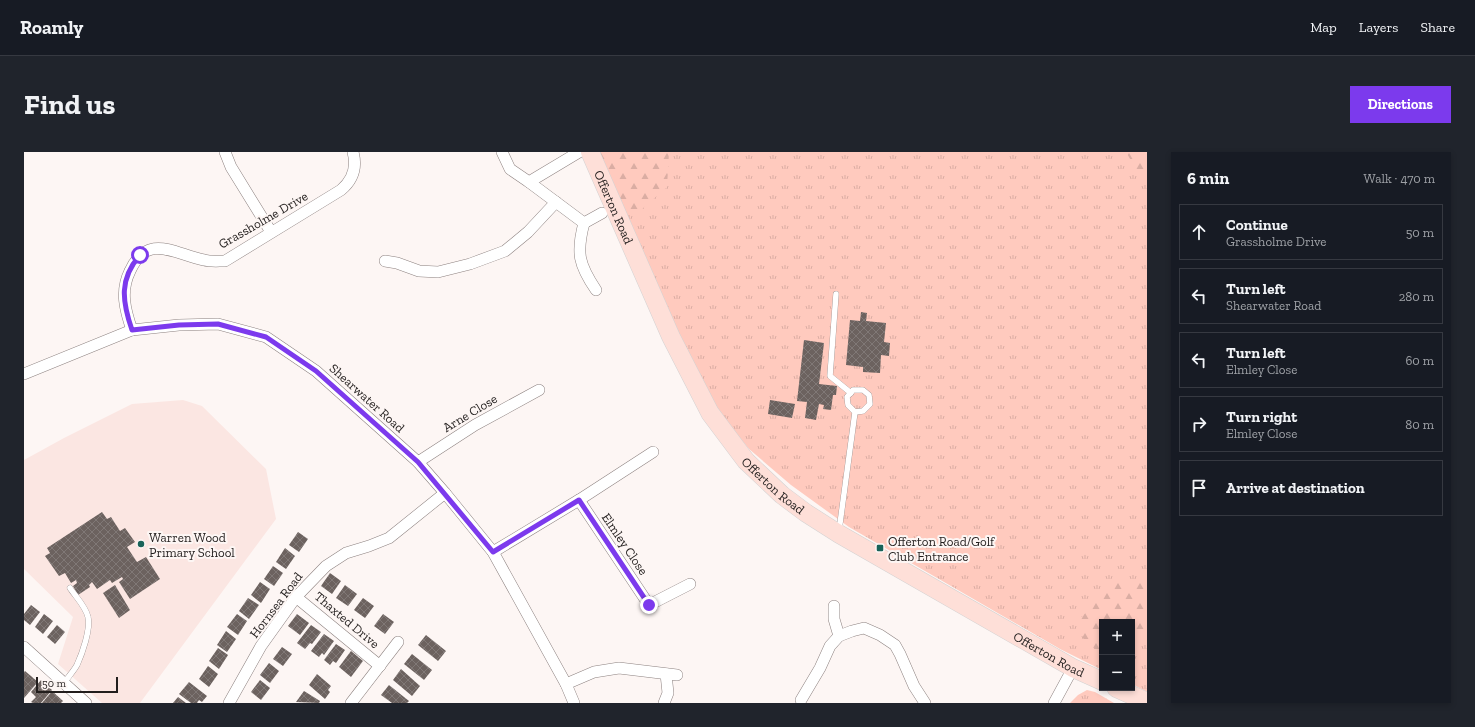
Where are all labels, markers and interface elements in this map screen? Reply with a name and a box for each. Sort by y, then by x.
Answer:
text: Roamly [20,16,83,39]
text: Map [1310,19,1337,36]
text: Layers [1359,19,1398,36]
text: Share [1420,19,1455,36]
button: Directions [1350,86,1451,123]
text: Find us [24,88,115,121]
street label: Offerton Road [591,168,637,246]
text: 6 min [1187,168,1229,188]
text: Walk · 470 m [1364,171,1435,186]
street label: Grassholme Drive [216,188,310,252]
text: Continue [1226,216,1288,234]
icon: ahead [1188,221,1210,243]
text: 50 m [1406,225,1434,240]
text: Grassholme Drive [1226,234,1326,249]
route start [131,246,149,264]
text: Turn left [1226,280,1286,298]
icon: left [1188,285,1210,307]
text: 280 m [1399,289,1434,304]
text: Shearwater Road [1226,298,1321,313]
text: Turn left [1226,344,1286,362]
icon: left [1188,349,1210,371]
text: 60 m [1405,353,1434,368]
street label: Shearwater Road [327,361,407,435]
text: Elmley Close [1226,362,1297,377]
street label: Arne Close [440,391,500,435]
text: Turn right [1226,408,1297,426]
icon: right [1188,413,1210,435]
text: 80 m [1405,417,1434,432]
text: Elmley Close [1226,426,1297,441]
street label: Offerton Road [739,454,808,517]
icon: arrive [1188,477,1210,499]
text: Arrive at destination [1226,479,1365,497]
street label: Elmley Close [599,510,651,578]
place label: Warren Wood Primary School [149,530,235,560]
place label: Offerton Road/Golf Club Entrance [888,534,995,564]
marker: Warren Wood Primary School [136,539,146,549]
marker: Offerton Road/Golf Club Entrance [875,543,885,553]
street label: Hornsea Road [247,569,305,641]
street label: Thaxted Drive [312,589,382,651]
route end [640,596,658,614]
map controls [1099,619,1135,691]
button: + [1099,619,1135,655]
street label: Offerton Road [1011,628,1087,680]
button: − [1099,655,1135,691]
scale bar [36,675,118,694]
text: 50 m [42,677,66,690]

